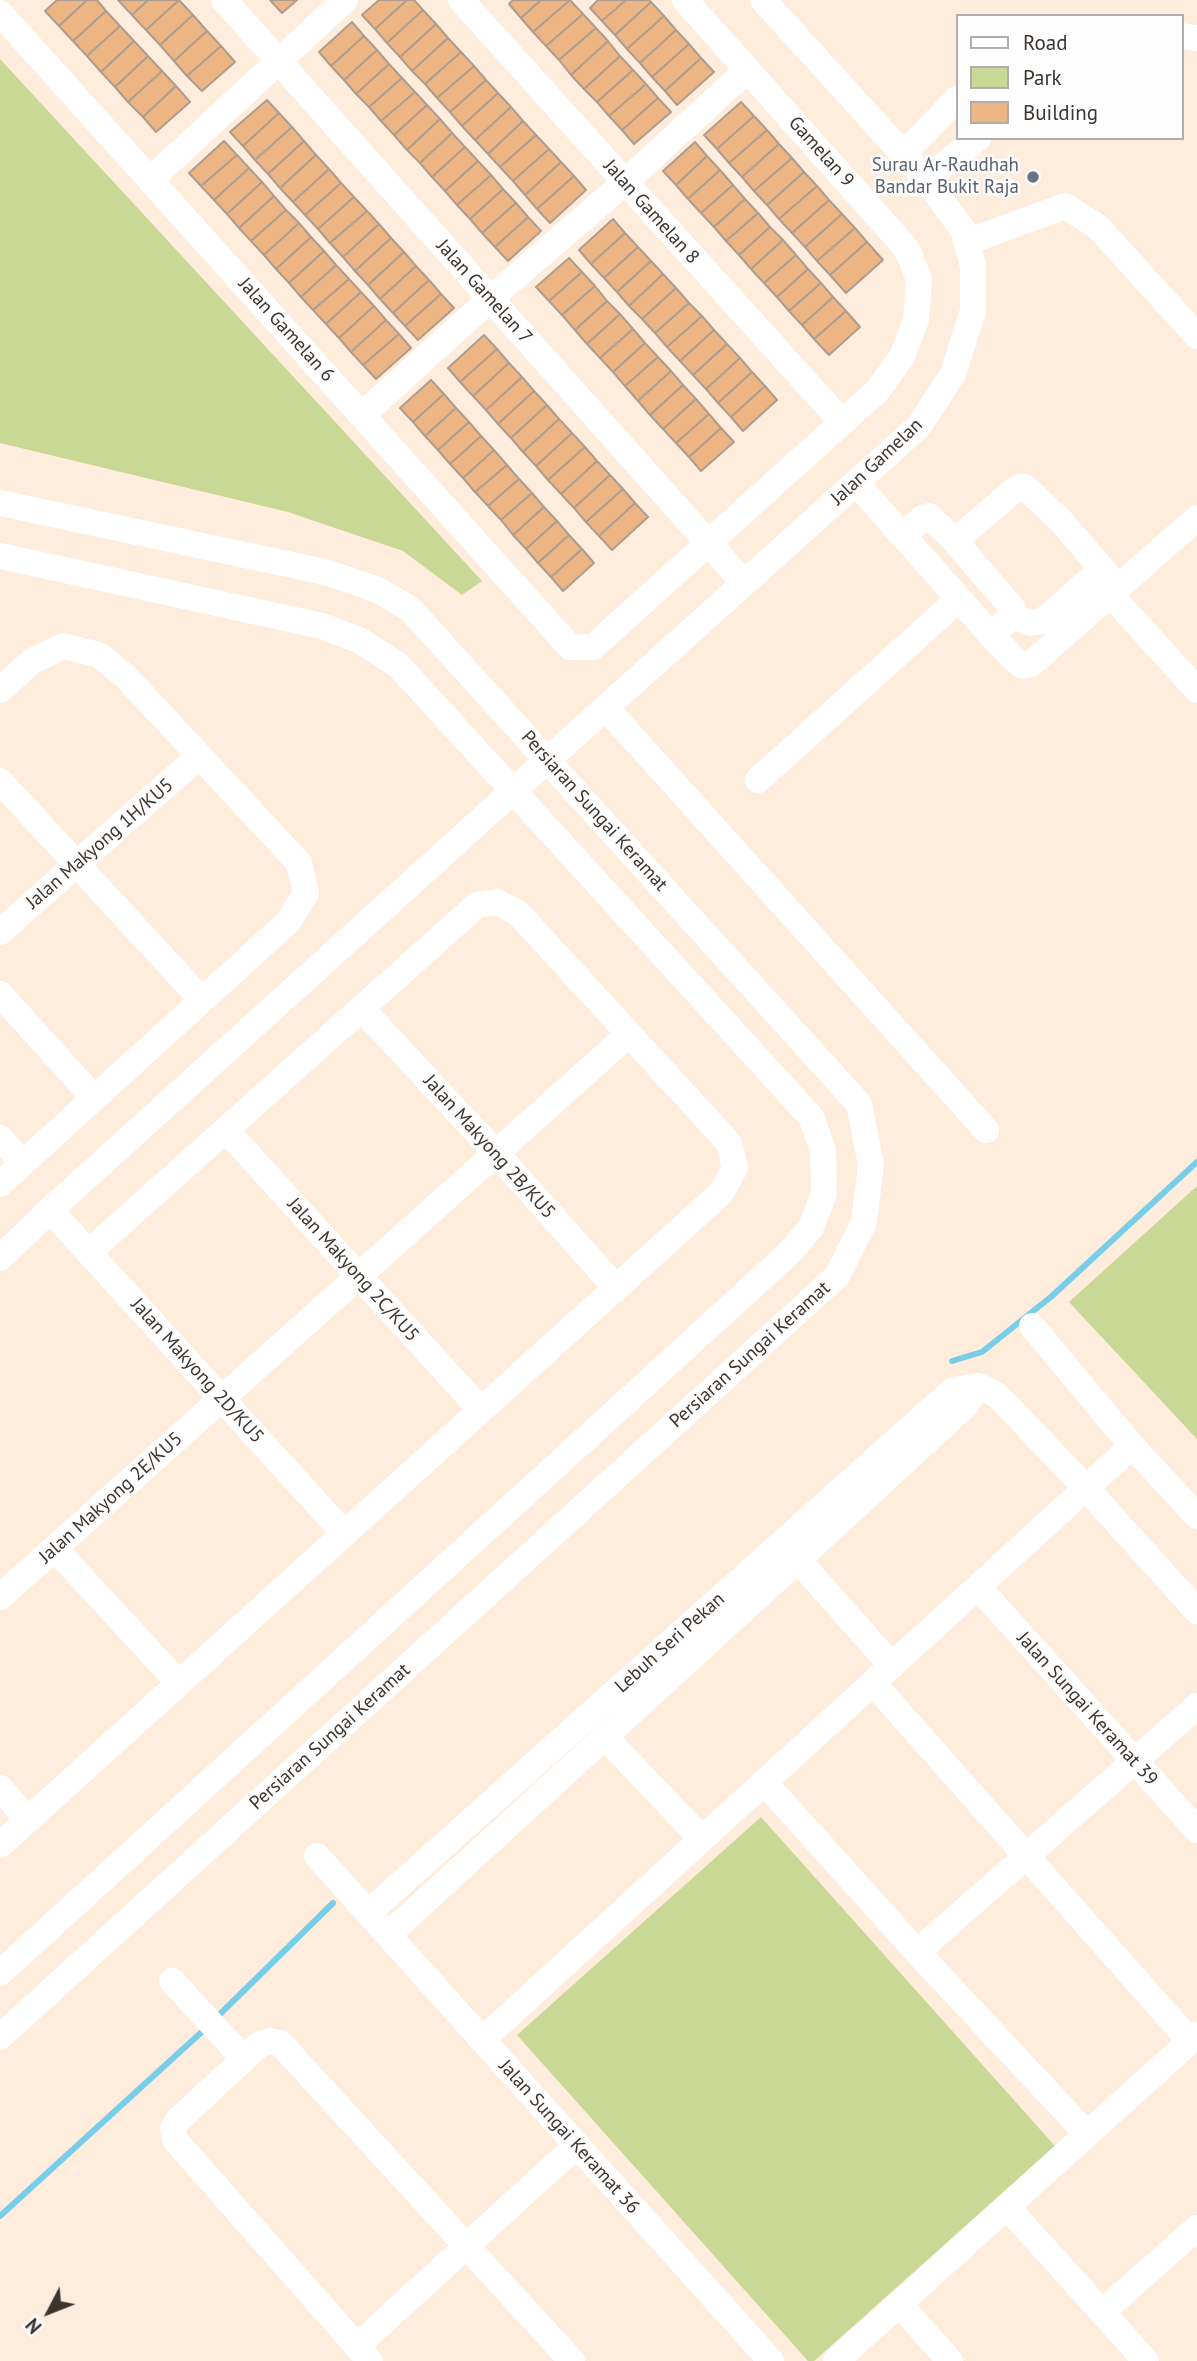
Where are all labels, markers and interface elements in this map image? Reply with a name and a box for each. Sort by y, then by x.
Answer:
legend [956,14,1183,140]
text: Road [1023,29,1067,56]
text: Park [1023,64,1062,91]
text: Building [1023,99,1098,126]
street label: Gamelan 9 [783,112,859,192]
street label: Jalan Gamelan 8 [598,155,704,269]
place label: Surau Ar-Raudhah Bandar Bukit Raja [872,155,1019,199]
marker: Surau Ar-Raudhah Bandar Bukit Raja [1025,169,1041,185]
street label: Jalan Gamelan 7 [431,235,537,349]
street label: Jalan Gamelan 6 [233,273,339,387]
street label: Jalan Gamelan [826,414,928,510]
street label: Persiaran Sungai Keramat [516,726,672,896]
street label: Jalan Makyong 1H/KU5 [22,774,178,914]
street label: Jalan Makyong 2B/KU5 [418,1070,560,1224]
street label: Jalan Makyong 2C/KU5 [282,1193,424,1347]
street label: Persiaran Sungai Keramat [665,1277,835,1433]
street label: Jalan Makyong 2D/KU5 [126,1294,268,1448]
street label: Jalan Makyong 2E/KU5 [35,1428,187,1568]
street label: Lebuh Seri Pekan [611,1588,729,1698]
street label: Jalan Sungai Keramat 39 [1012,1627,1162,1791]
street label: Persiaran Sungai Keramat [245,1659,415,1815]
street label: Jalan Sungai Keramat 36 [494,2055,644,2219]
north arrow [14,2277,84,2347]
text: N [20,2313,46,2339]

